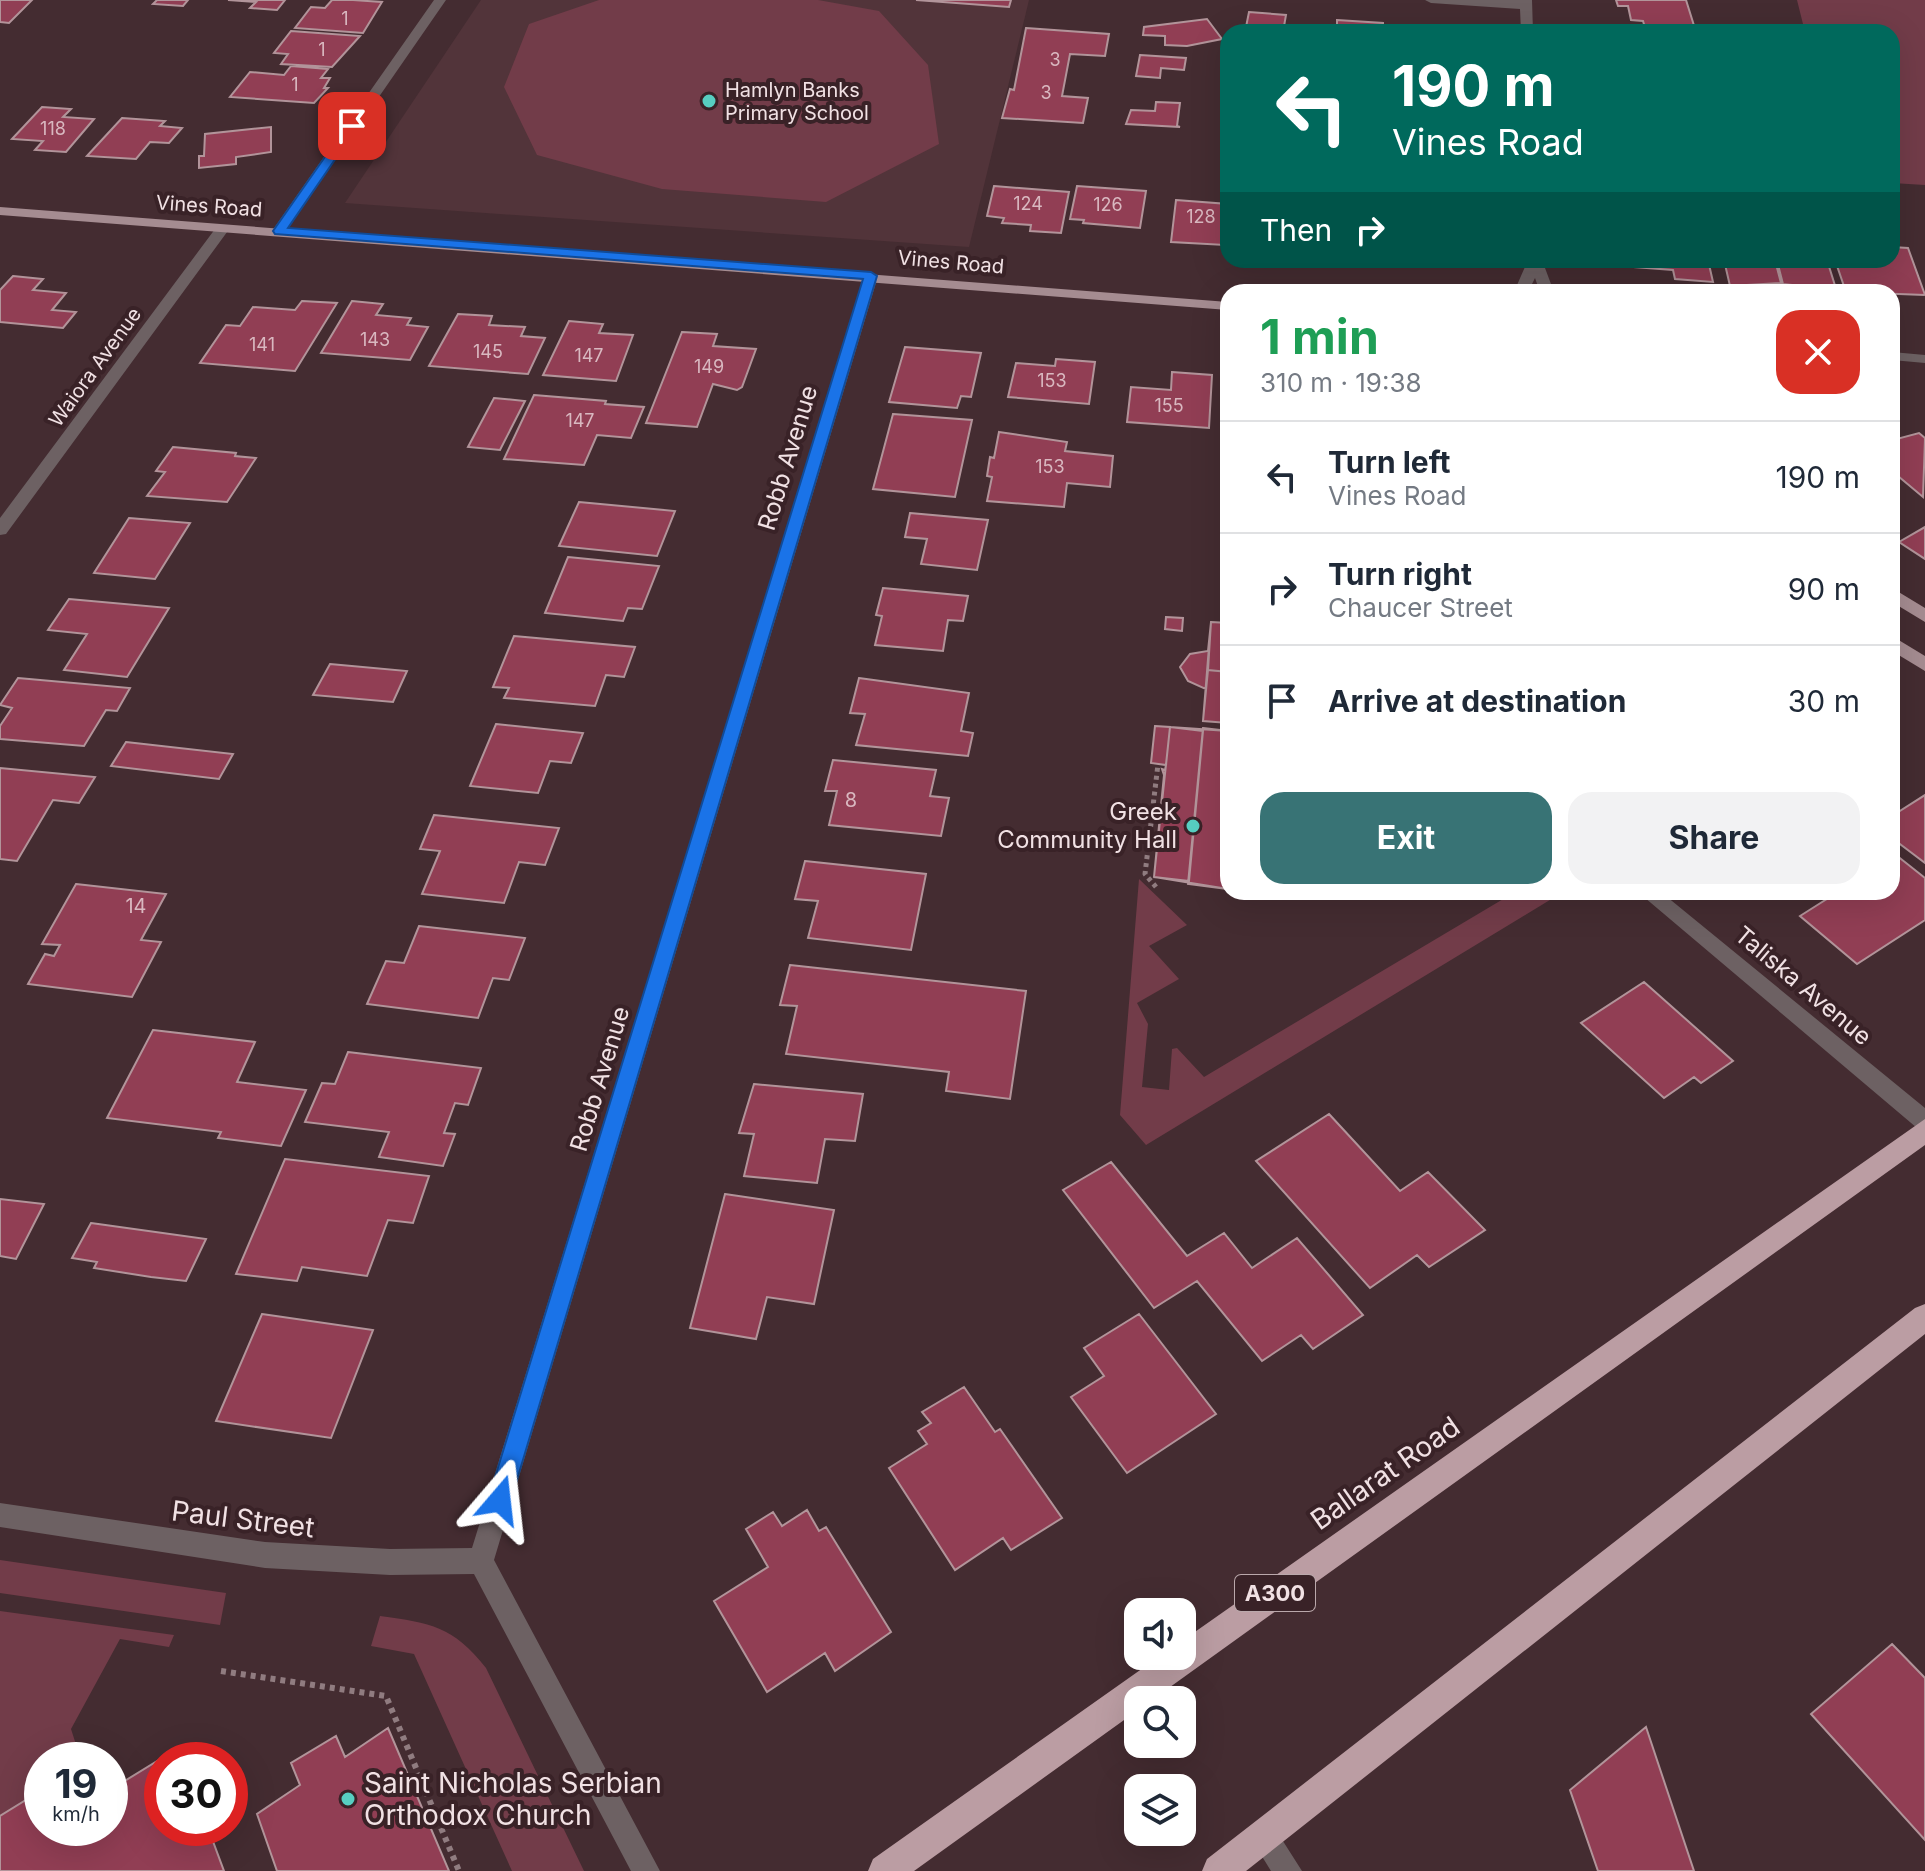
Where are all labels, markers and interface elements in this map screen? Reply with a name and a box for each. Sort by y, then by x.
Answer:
house number: 1 [341,8,349,29]
house number: 1 [318,39,326,60]
house number: 3 [1049,49,1061,70]
text: 190 m [1392,52,1555,120]
icon: left [1260,56,1364,160]
house number: 1 [291,74,299,95]
place label: Hamlyn Banks Primary School [725,78,869,125]
house number: 3 [1040,82,1052,103]
pin [318,92,386,160]
marker: Hamlyn Banks Primary School [700,92,718,110]
icon: arrive [330,104,374,148]
house number: 118 [40,118,66,139]
text: Vines Road [1392,120,1584,164]
street label: Vines Road [155,190,263,222]
house number: 124 [1013,193,1043,214]
house number: 126 [1093,194,1123,215]
house number: 128 [1186,206,1216,227]
icon: right [1348,208,1392,252]
text: Then [1260,212,1332,248]
street label: Vines Road [897,245,1005,279]
street label: Waiora Avenue [44,303,146,431]
text: 1 min [1260,307,1379,366]
button: close [1776,310,1860,394]
house number: 143 [360,329,390,350]
house number: 141 [249,334,275,355]
house number: 145 [473,341,503,362]
house number: 147 [574,345,604,366]
house number: 149 [694,356,724,377]
text: 310 m · 19:38 [1260,367,1422,398]
house number: 153 [1037,370,1067,391]
street label: Robb Avenue [752,382,823,534]
house number: 155 [1154,395,1184,416]
house number: 147 [565,410,595,431]
text: Turn left [1328,444,1450,480]
icon: left [1260,455,1304,499]
house number: 153 [1035,456,1065,477]
text: 190 m [1776,459,1860,495]
text: Vines Road [1328,480,1467,511]
text: Turn right [1328,556,1472,592]
icon: right [1260,567,1304,611]
text: 90 m [1788,571,1860,607]
text: Chaucer Street [1328,592,1513,623]
icon: arrive [1260,679,1304,723]
text: Arrive at destination [1328,683,1626,719]
text: 30 m [1788,683,1860,719]
house number: 8 [845,788,857,812]
button: Exit [1260,792,1552,884]
button: Share [1568,792,1860,884]
place label: Greek Community Hall [997,797,1177,854]
marker: Greek Community Hall [1184,817,1202,835]
house number: 14 [125,894,147,918]
street label: Taliska Avenue [1729,920,1877,1051]
street label: Robb Avenue [564,1003,635,1155]
street label: Ballarat Road [1304,1409,1466,1537]
position arrow [458,1458,542,1542]
street label: Paul Street [170,1493,316,1545]
road number: A300 [1235,1575,1315,1611]
map controls [1124,1598,1196,1846]
button: sound [1124,1598,1196,1670]
button: search [1124,1686,1196,1758]
speed limit sign: 30 [144,1742,248,1846]
text: 19 [54,1759,98,1808]
place label: Saint Nicholas Serbian Orthodox Church [364,1766,662,1832]
button: layers [1124,1774,1196,1846]
marker: Saint Nicholas Serbian Orthodox Church [339,1790,357,1808]
text: km/h [52,1802,100,1826]

